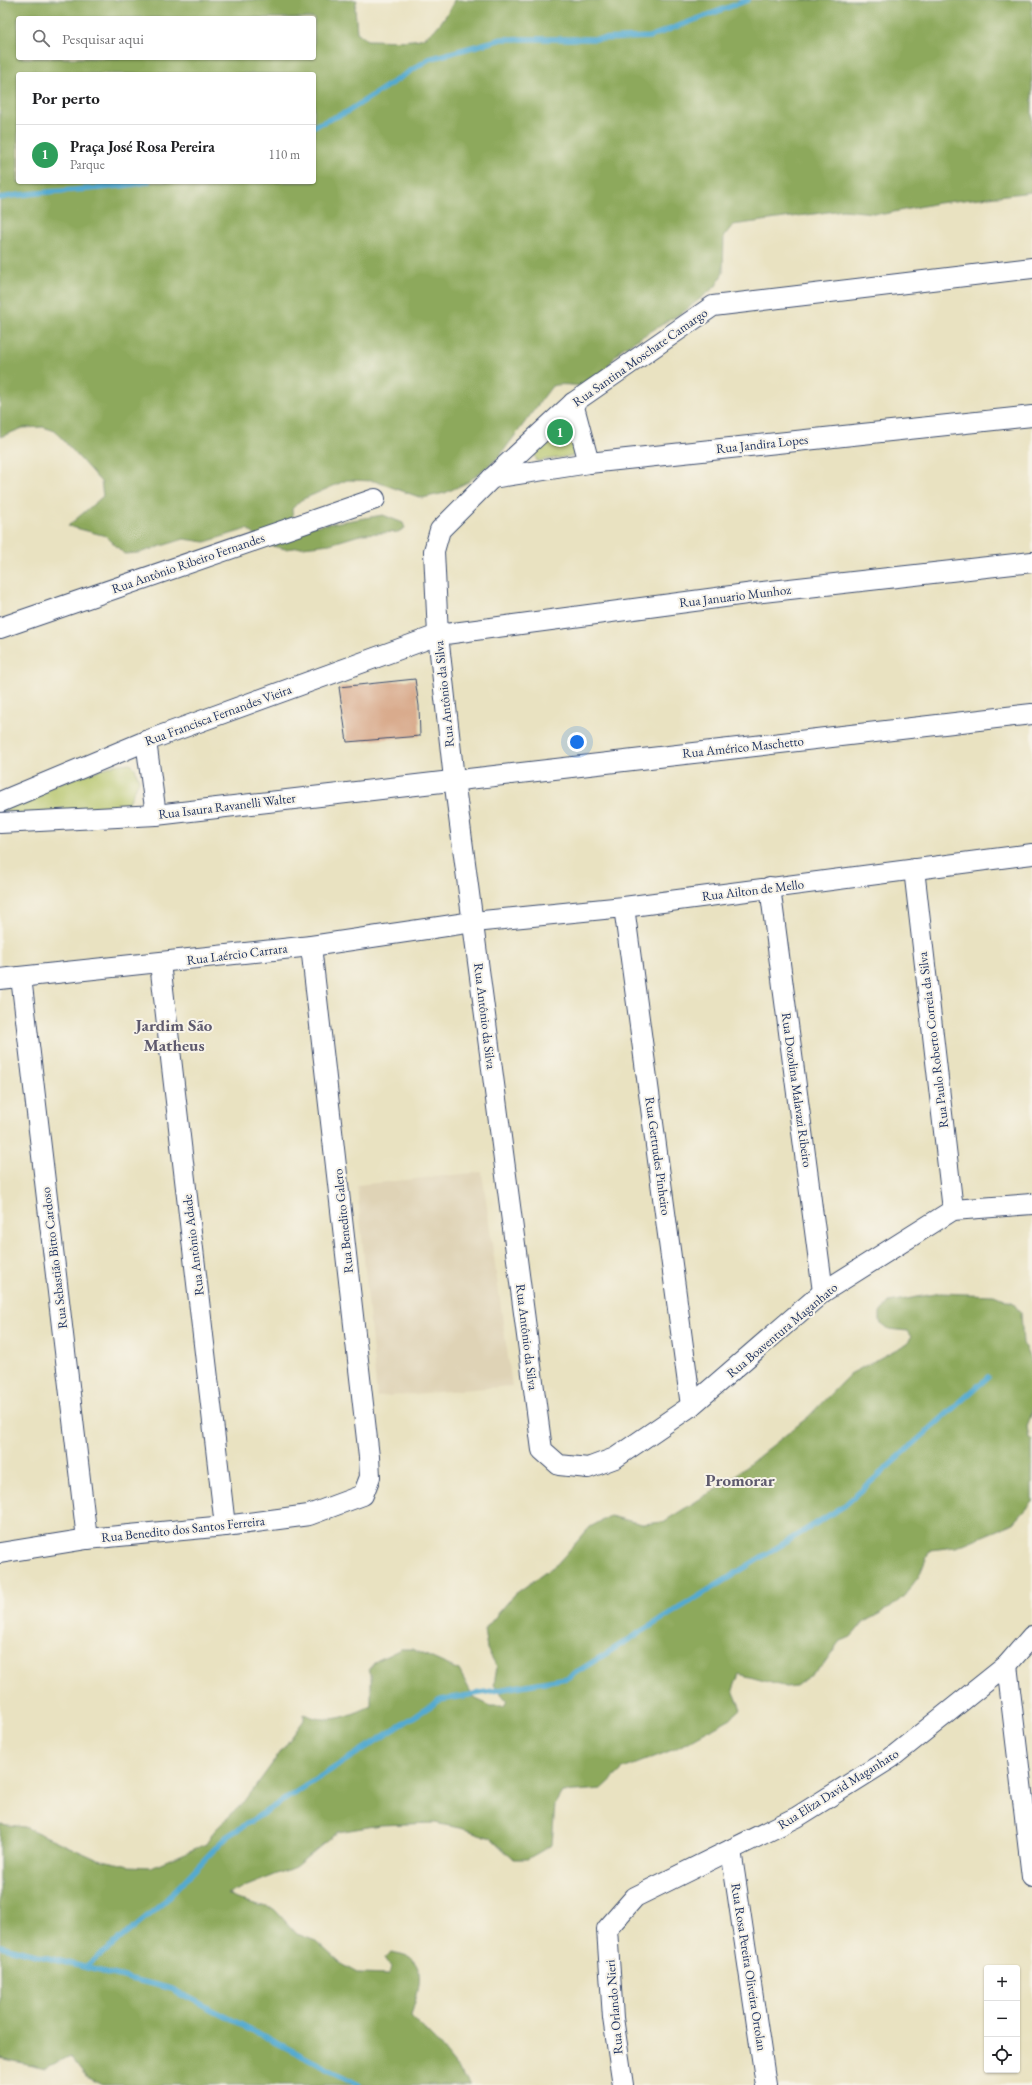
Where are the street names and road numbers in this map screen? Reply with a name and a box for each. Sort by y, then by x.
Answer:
street label: Rua Santina Moschate Camargo [569,304,711,410]
street label: Rua Jandira Lopes [715,431,809,457]
street label: Rua Antônio Ribeiro Fernandes [109,529,267,597]
street label: Rua Januario Munhoz [678,581,792,611]
street label: Rua Antônio da Silva [430,639,458,748]
street label: Rua Francisca Fernandes Vieira [142,680,294,749]
street label: Rua Américo Maschetto [681,732,805,762]
street label: Rua Isaura Ravanelli Walter [158,789,297,823]
street label: Rua Ailton de Mello [701,875,805,905]
street label: Rua Laércio Carrara [186,939,289,969]
street label: Rua Paulo Roberto Correia da Silva [914,950,952,1129]
street label: Rua Antônio da Silva [470,962,500,1071]
street label: Rua Dozolina Malavazi Ribeiro [778,1012,816,1168]
street label: Rua Gertrudes Pinheiro [641,1096,675,1216]
street label: Rua Benedito Galero [329,1168,357,1274]
street label: Rua Sebastião Bitto Cardoso [37,1186,71,1330]
street label: Rua Antônio Adade [178,1193,208,1297]
street label: Rua Boaventura Maganhato [723,1279,841,1381]
street label: Rua Antônio da Silva [512,1283,542,1392]
street label: Rua Benedito dos Santos Ferreira [100,1512,266,1546]
street label: Rua Eliza David Maganhato [774,1745,902,1833]
street label: Rua Rosa Pereira Oliveira Ortolan [727,1882,771,2052]
street label: Rua Orlando Nieri [601,1959,627,2055]

